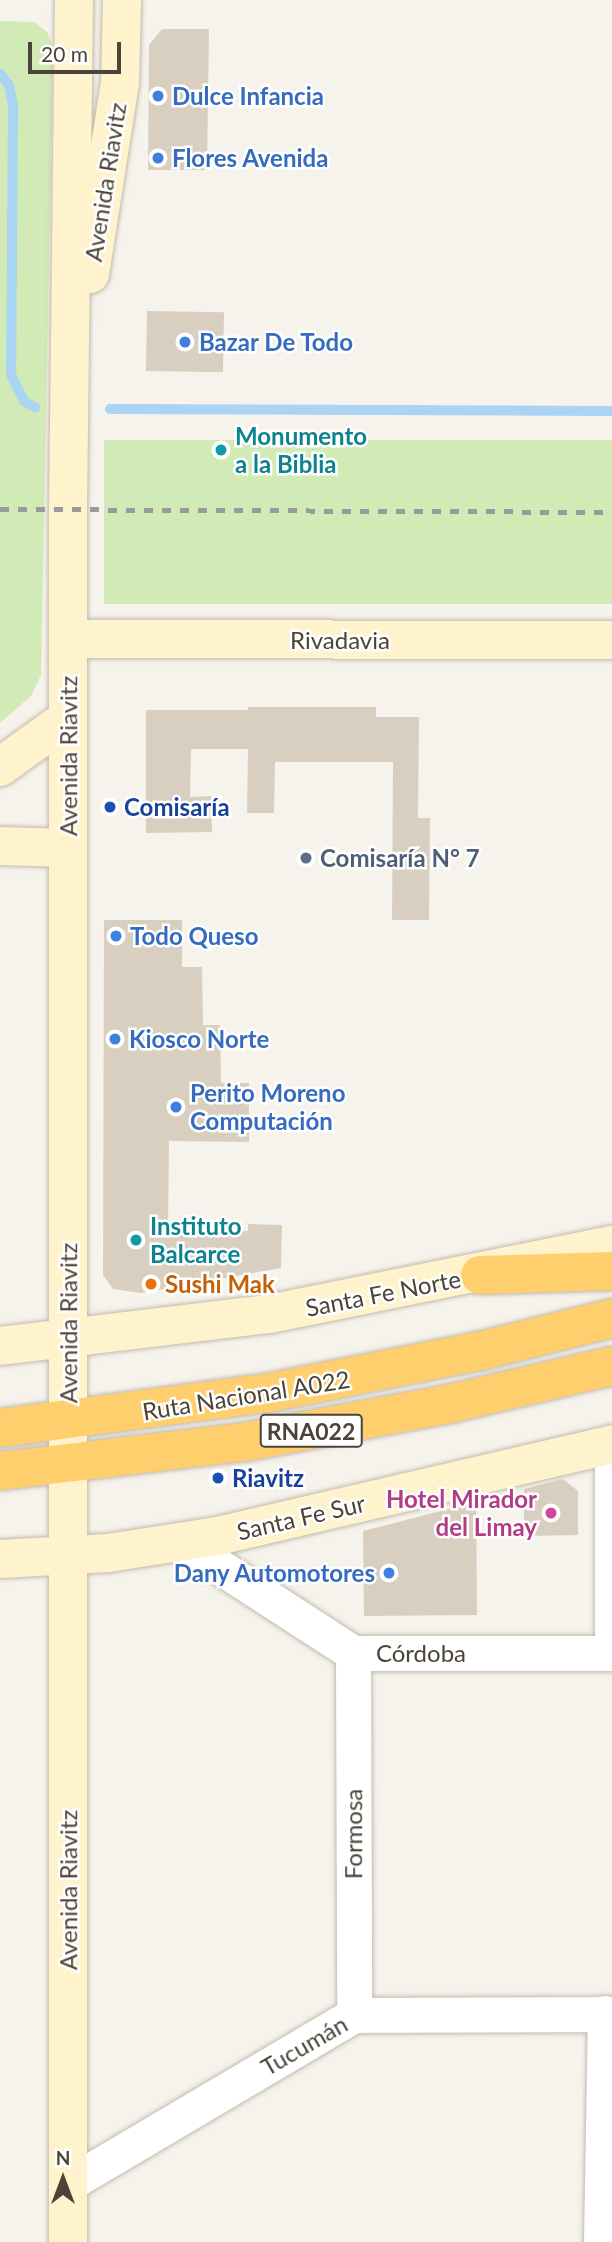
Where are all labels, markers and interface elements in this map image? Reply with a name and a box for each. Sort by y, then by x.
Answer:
scale bar [32,28,124,72]
text: 20 m [41,41,88,66]
place label: Dulce Infancia [172,82,324,110]
marker: Dulce Infancia [150,88,166,104]
street label: Avenida Riavitz [78,100,132,264]
place label: Flores Avenida [172,144,329,172]
marker: Flores Avenida [150,150,166,166]
place label: Bazar De Todo [199,328,354,356]
marker: Bazar De Todo [177,334,193,350]
place label: Monumento a la Biblia [235,422,367,478]
marker: Monumento a la Biblia [213,442,229,458]
street label: Rivadavia [290,626,390,654]
street label: Avenida Riavitz [54,676,82,836]
place label: Comisaría [124,793,230,821]
marker: Comisaría [102,799,118,815]
place label: Comisaría N° 7 [320,844,480,872]
marker: Comisaría N° 7 [298,850,314,866]
place label: Todo Queso [130,922,258,950]
marker: Todo Queso [108,928,124,944]
place label: Kiosco Norte [129,1025,269,1053]
marker: Kiosco Norte [107,1031,123,1047]
place label: Perito Moreno Computación [190,1079,345,1135]
marker: Perito Moreno Computación [168,1099,184,1115]
place label: Instituto Balcarce [150,1212,242,1268]
marker: Instituto Balcarce [128,1232,144,1248]
street label: Avenida Riavitz [54,1243,82,1403]
street label: Santa Fe Norte [303,1264,463,1322]
place label: Sushi Mak [165,1270,275,1298]
marker: Sushi Mak [143,1276,159,1292]
street label: Ruta Nacional A022 [140,1364,352,1426]
road number: RNA022 [258,1412,364,1450]
place label: Riavitz [232,1464,304,1492]
marker: Riavitz [210,1470,226,1486]
place label: Hotel Mirador del Limay [386,1485,537,1541]
street label: Santa Fe Sur [234,1488,368,1546]
marker: Hotel Mirador del Limay [543,1505,559,1521]
place label: Dany Automotores [172,1559,375,1587]
marker: Dany Automotores [381,1565,397,1581]
street label: Córdoba [376,1639,466,1667]
street label: Formosa [339,1789,367,1879]
street label: Avenida Riavitz [54,1810,82,1970]
street label: Tucumán [256,2009,352,2081]
north arrow [28,2144,98,2214]
text: N [56,2146,70,2169]

